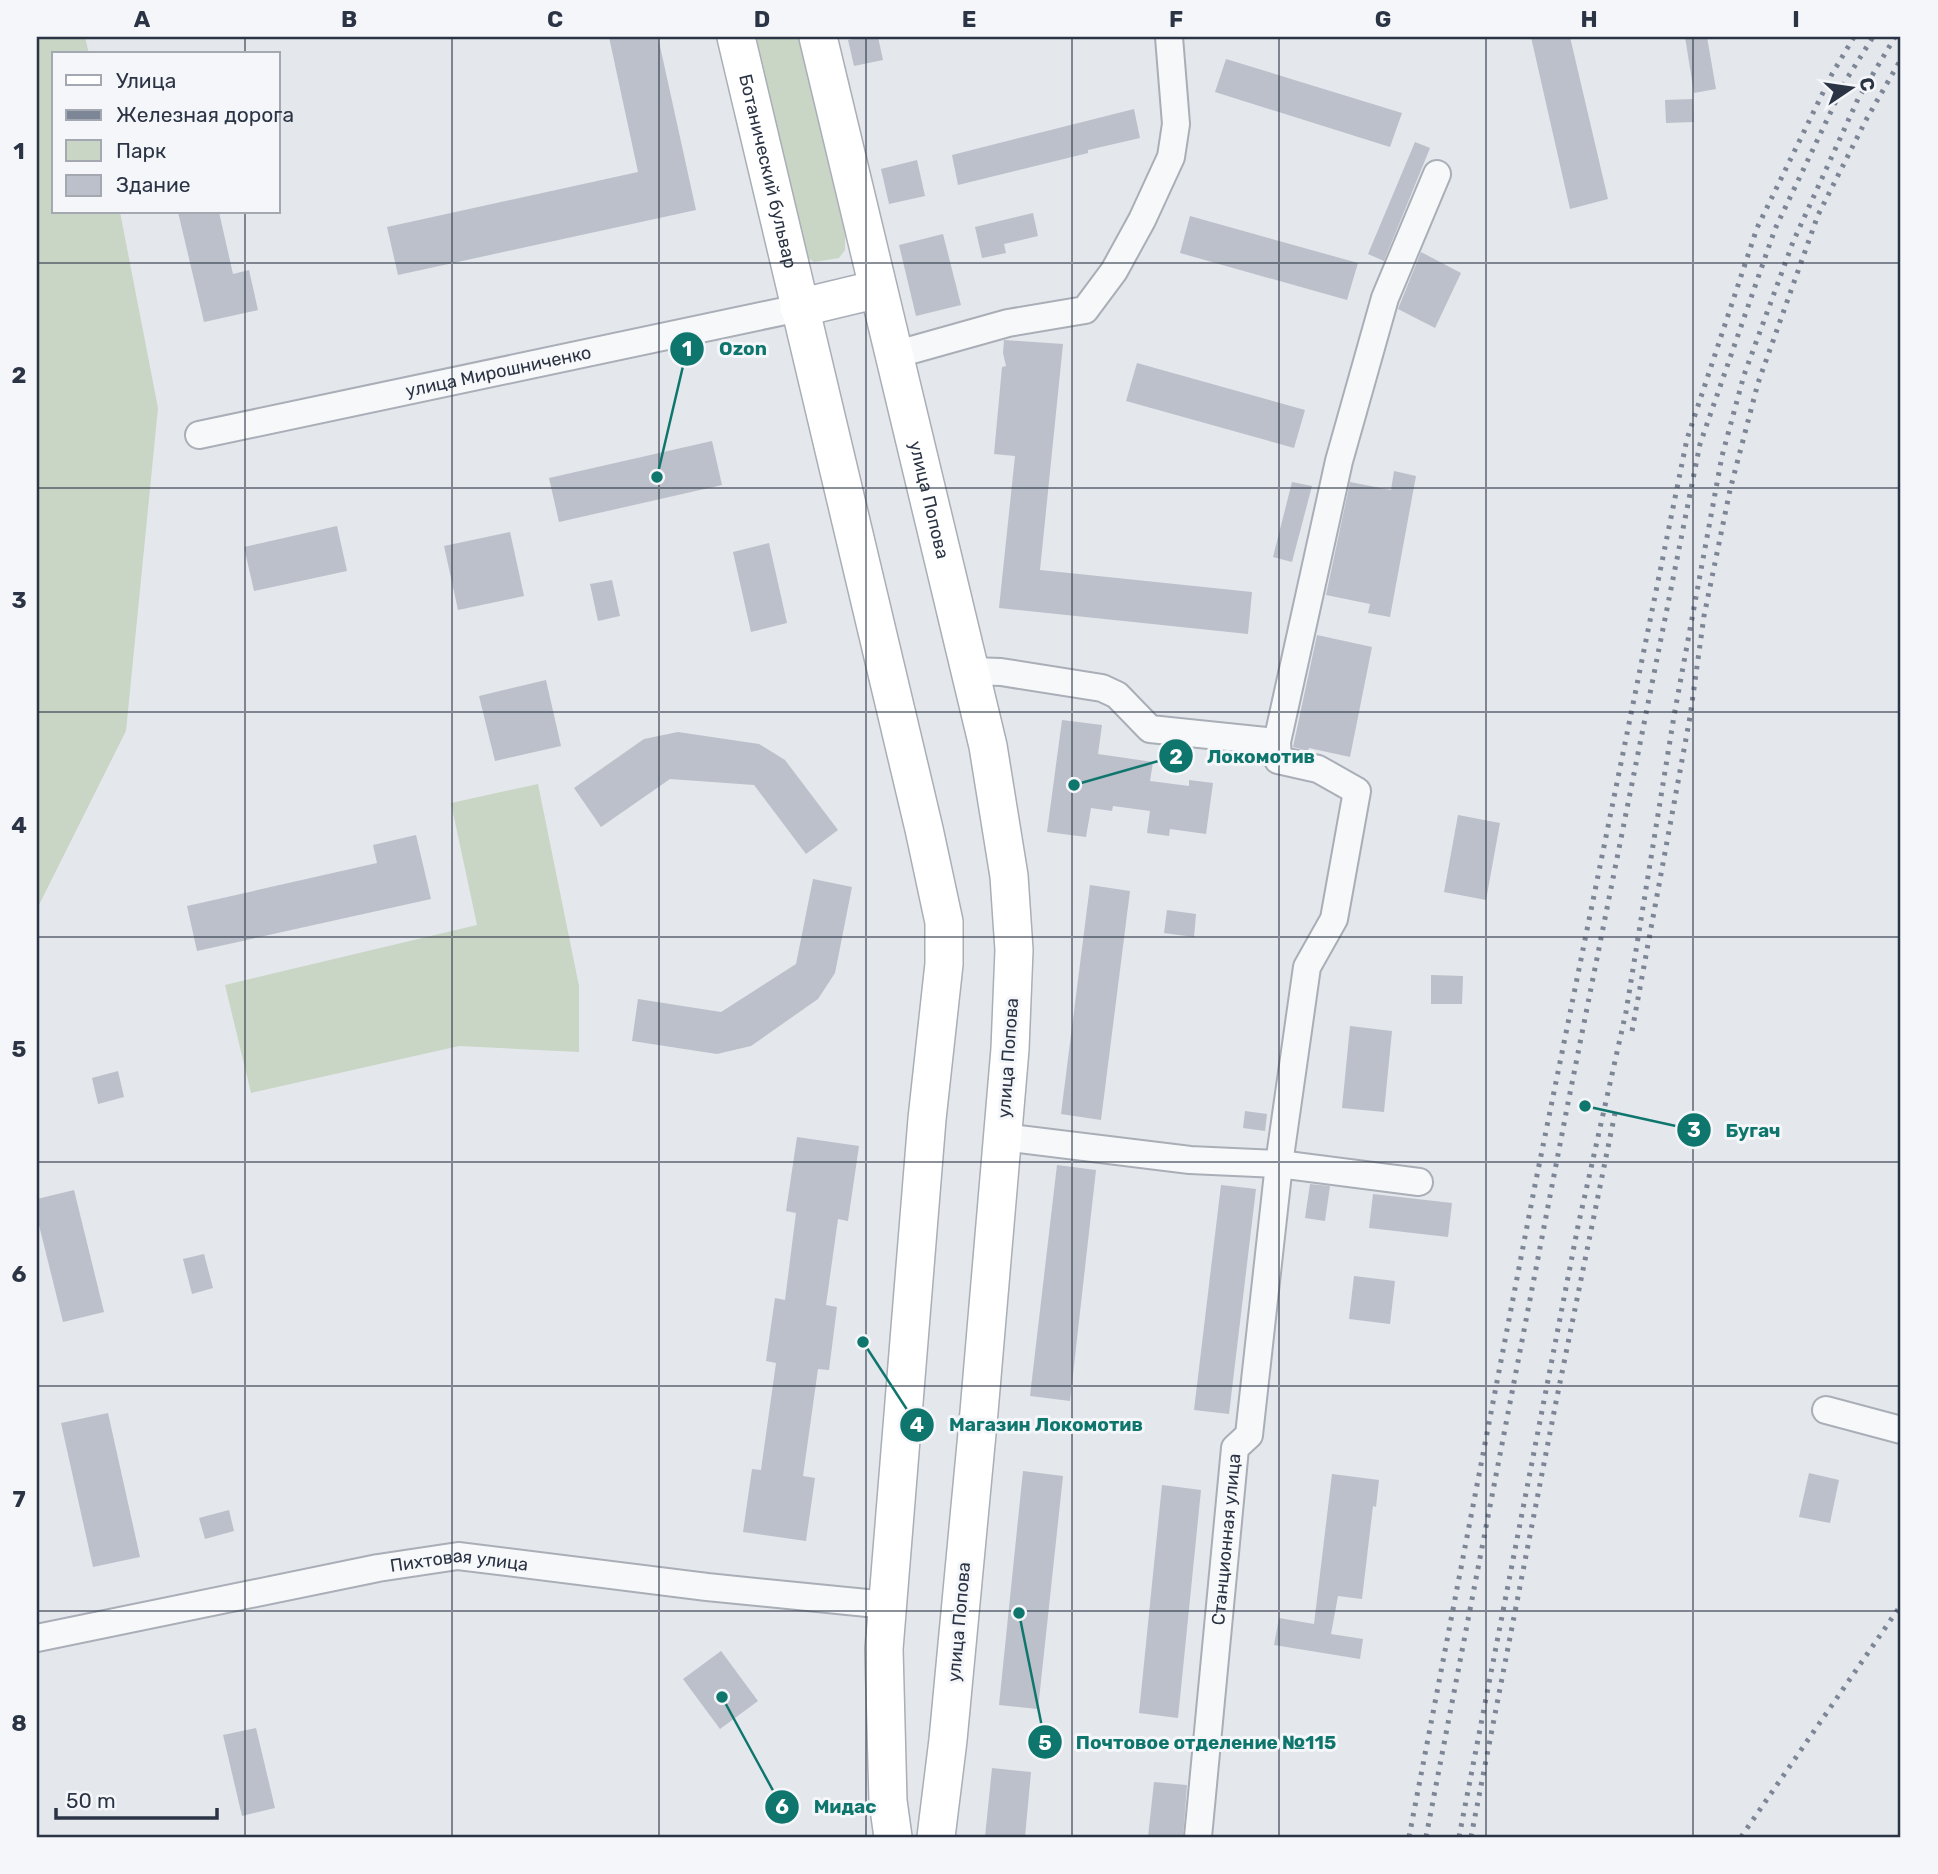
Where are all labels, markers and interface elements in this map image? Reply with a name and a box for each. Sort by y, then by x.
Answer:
text: A [134,5,151,33]
text: B [341,5,357,33]
text: C [547,5,563,33]
text: D [754,5,770,33]
text: E [962,5,976,33]
text: F [1169,5,1183,33]
text: G [1375,5,1391,33]
text: H [1580,5,1598,33]
text: I [1792,5,1800,33]
legend [52,52,280,214]
north arrow [1815,52,1885,122]
text: Улица [116,68,176,93]
street label: Ботанический бульвар [734,72,802,271]
text: С [1854,75,1880,93]
text: Железная дорога [116,102,294,127]
text: 1 [13,137,25,165]
text: Парк [116,138,166,163]
text: Здание [116,172,191,197]
callout: Ozon [670,329,781,369]
text: 1 [682,336,692,361]
text: Ozon [719,337,767,360]
street label: улица Мирошниченко [404,341,593,402]
text: 2 [12,361,26,389]
street label: улица Попова [904,439,954,561]
text: 3 [11,586,27,614]
callout: Локомотив [1158,736,1330,776]
text: 2 [1169,744,1183,769]
text: Локомотив [1207,745,1315,768]
text: 4 [11,811,27,839]
street label: улица Попова [993,997,1023,1119]
text: 5 [12,1035,27,1063]
callout: Бугач [1676,1110,1795,1150]
text: 3 [1687,1117,1701,1142]
text: Бугач [1725,1119,1781,1142]
text: 6 [12,1260,27,1288]
callout: Магазин Локомотив [900,1405,1157,1445]
text: 4 [910,1412,924,1437]
text: Магазин Локомотив [949,1413,1143,1436]
street label: Станционная улица [1207,1452,1245,1626]
text: 7 [12,1485,26,1513]
street label: Пихтовая улица [389,1544,529,1577]
street label: улица Попова [943,1561,975,1683]
text: 8 [11,1709,27,1737]
callout: Почтовое отделение №115 [1027,1722,1351,1762]
text: 5 [1038,1730,1052,1755]
text: Почтовое отделение №115 [1076,1731,1336,1754]
scale bar [56,1776,217,1820]
callout: Мидас [765,1787,891,1827]
text: 50 m [66,1788,116,1813]
text: 6 [775,1794,789,1819]
text: Мидас [814,1795,876,1818]

